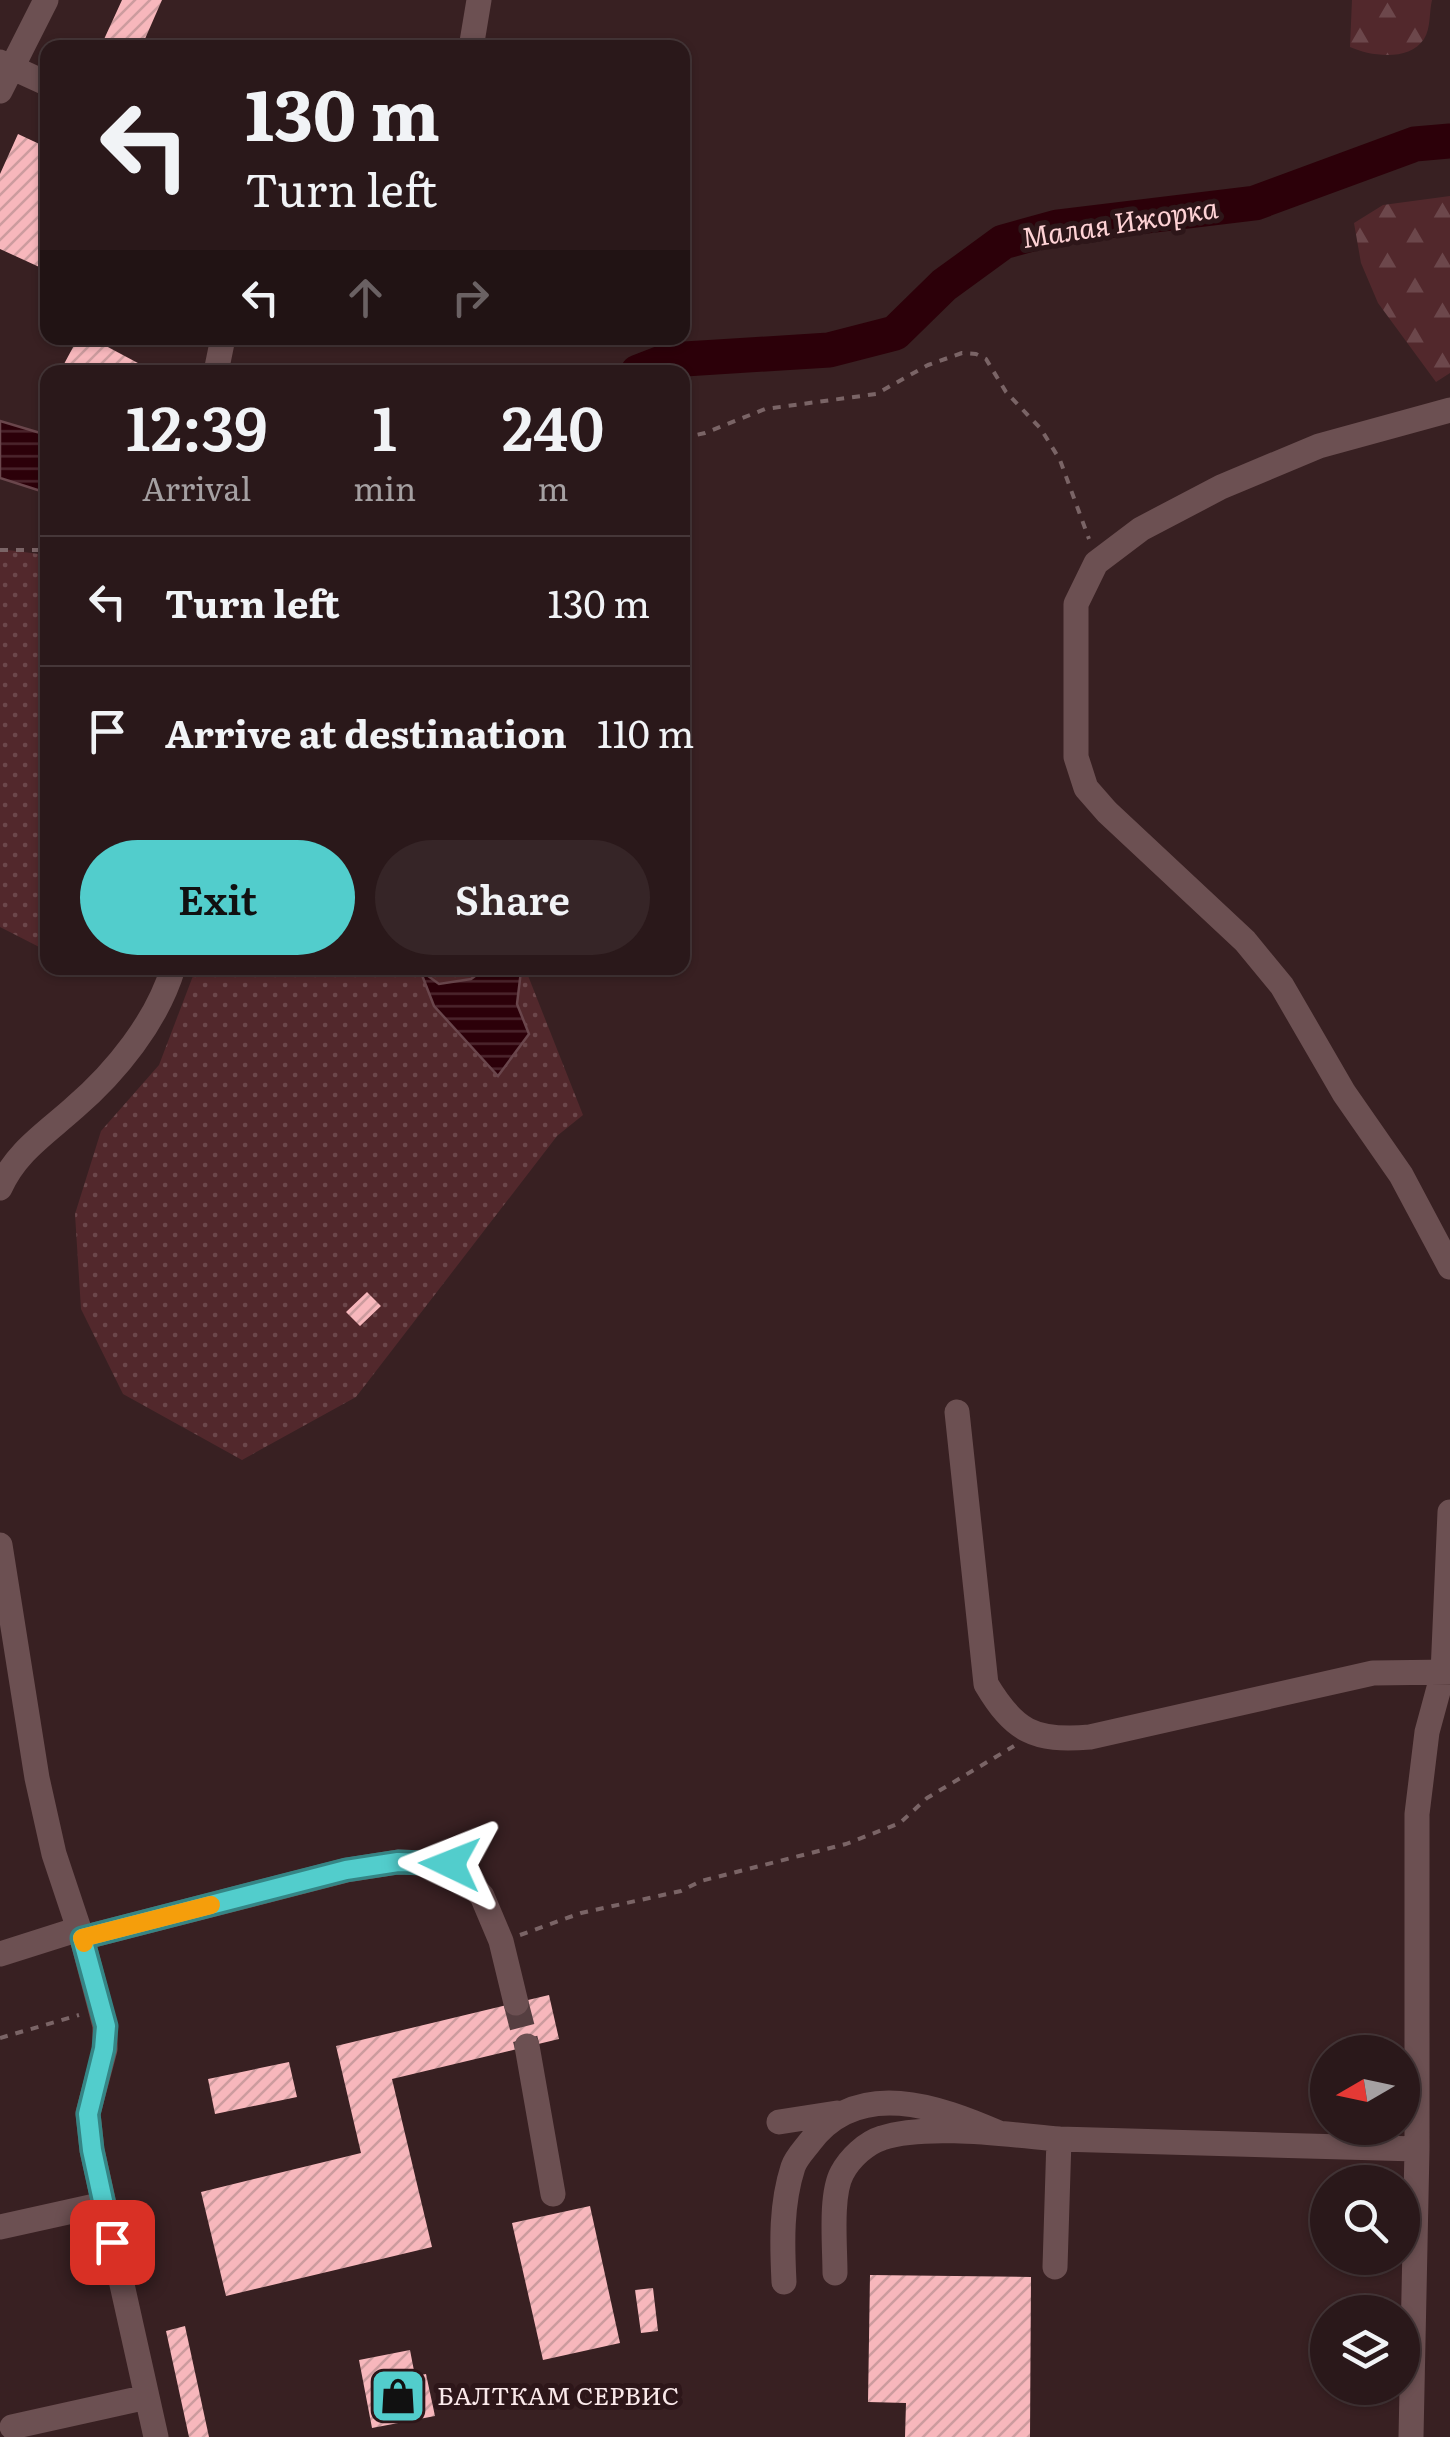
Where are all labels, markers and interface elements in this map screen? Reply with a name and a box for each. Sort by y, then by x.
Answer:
text: 130 m [245,59,440,163]
icon: left [80,80,210,210]
text: Turn left [245,154,437,221]
water label: Малая Ижорка [1019,185,1221,257]
icon: left [233,270,288,325]
icon: ahead [338,270,393,325]
icon: right [443,270,498,325]
text: 12:39 [126,380,267,469]
text: 1 [372,380,397,469]
text: 240 [502,380,604,469]
text: Arrival [142,463,251,511]
text: min [353,463,416,511]
text: m [538,463,569,511]
text: Turn left [165,573,340,630]
text: 130 m [548,573,650,630]
icon: left [80,574,135,629]
text: Arrive at destination [165,703,567,760]
text: 110 m [597,703,694,760]
icon: arrive [80,704,135,759]
button: Exit [80,840,355,955]
button: Share [375,840,650,955]
position arrow [398,1812,502,1916]
north arrow [1310,2035,1420,2145]
map controls [1310,2035,1420,2405]
button: search [1310,2165,1420,2275]
pin [70,2200,155,2285]
icon: arrive [85,2215,140,2270]
button: layers [1310,2295,1420,2405]
shop icon: БАЛТКАМ СЕРВИС [368,2366,428,2426]
place label: БАЛТКАМ СЕРВИС [437,2376,679,2413]

